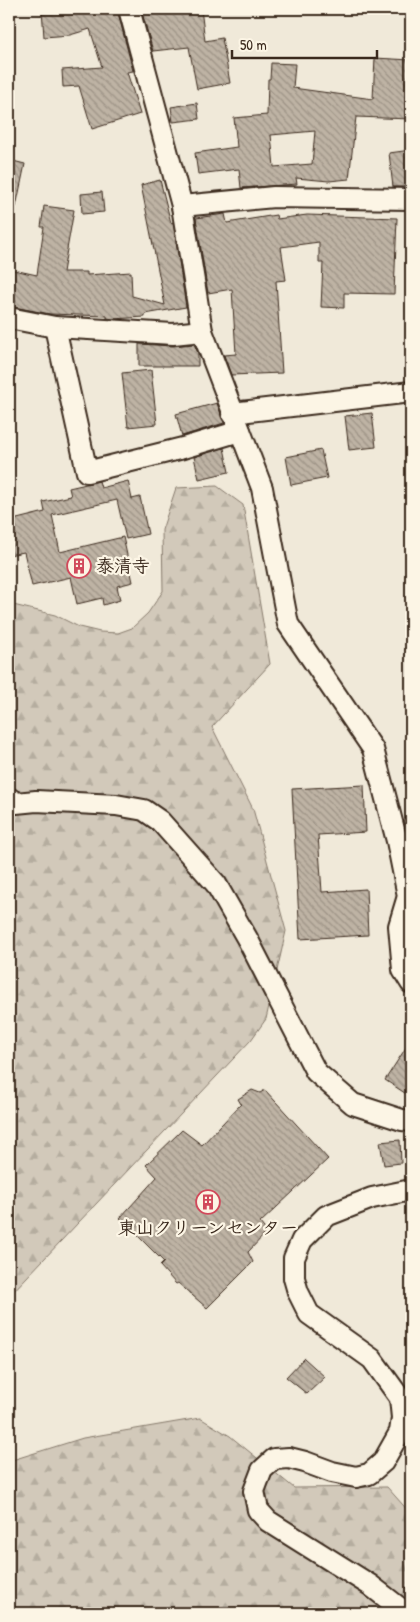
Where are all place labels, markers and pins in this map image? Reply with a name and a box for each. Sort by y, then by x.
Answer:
building icon: 泰清寺 [66,553,92,579]
place label: 泰清寺 [96,553,150,578]
building icon: 東山クリーンセンター [195,1189,221,1215]
place label: 東山クリーンセンター [118,1215,298,1240]

